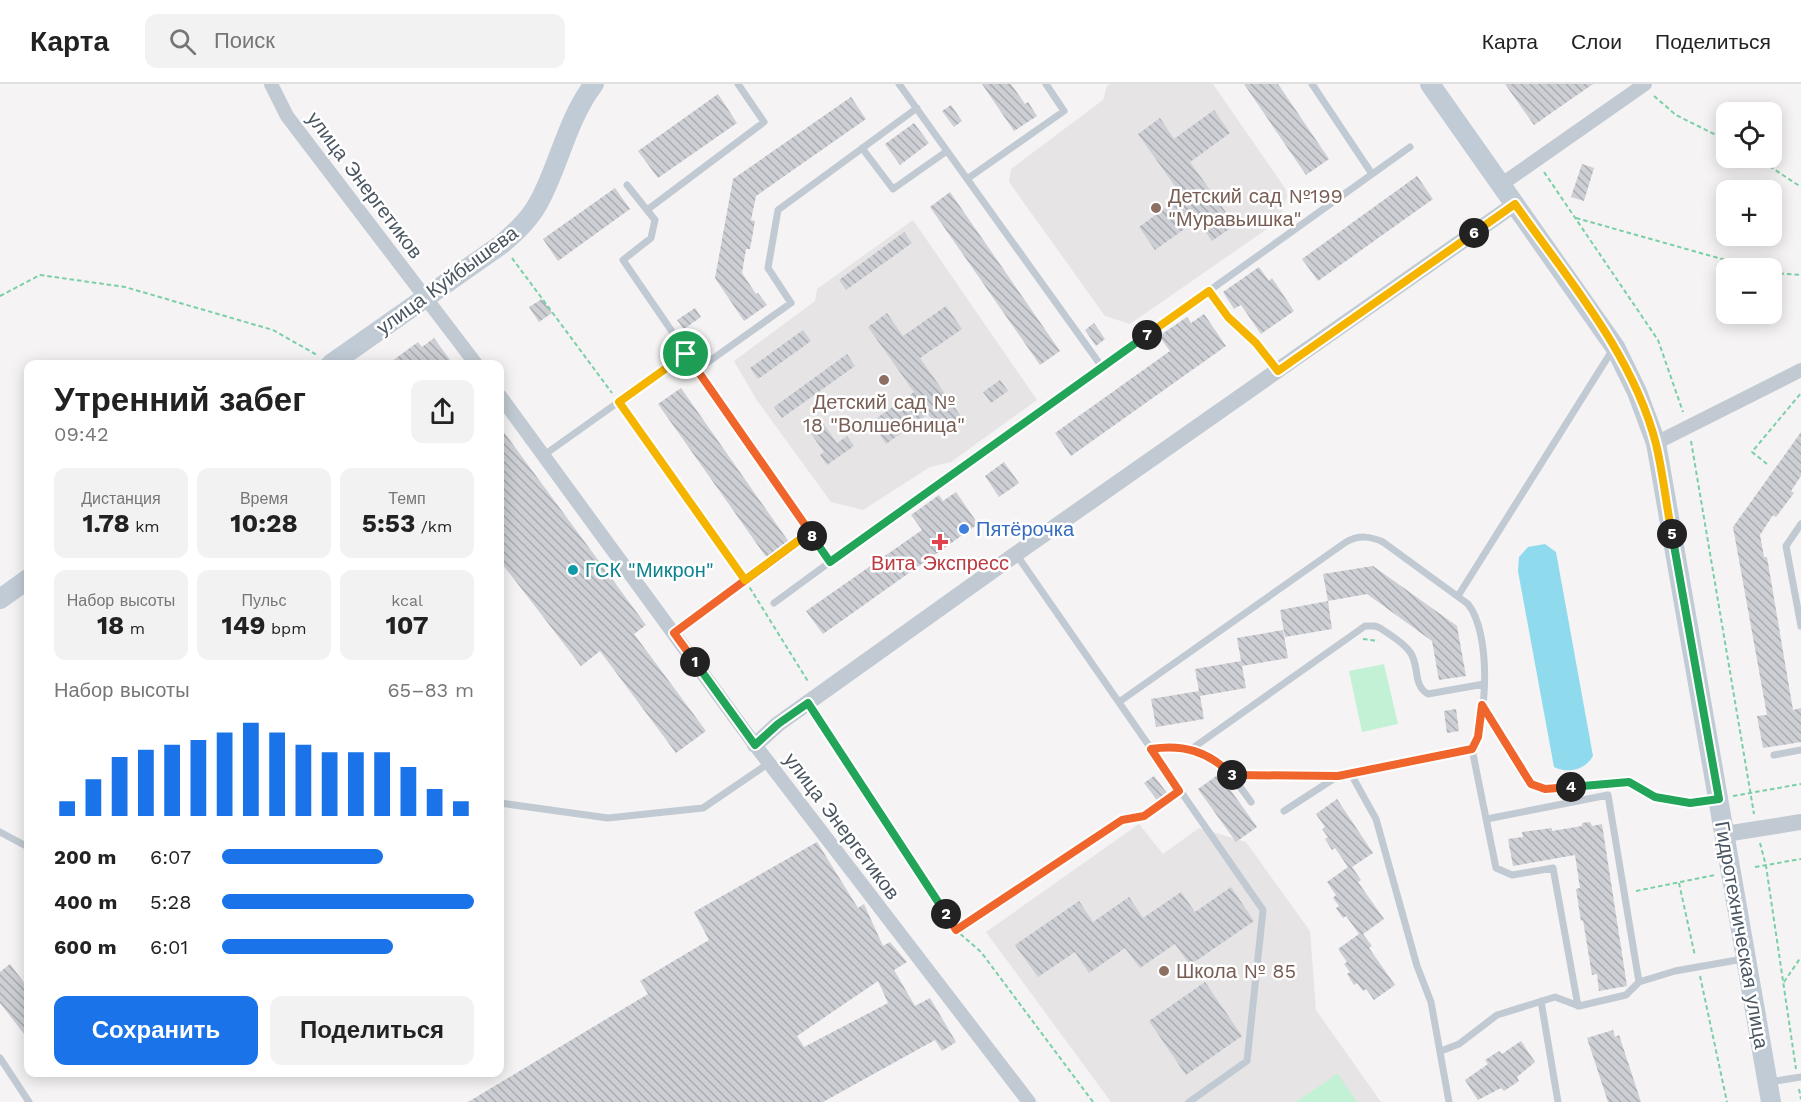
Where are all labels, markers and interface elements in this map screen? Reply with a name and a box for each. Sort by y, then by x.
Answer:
search box [145,14,565,68]
text: Карта [30,25,109,58]
icon: search [166,25,199,58]
text: Поиск [214,28,275,53]
text: Карта [1482,29,1538,54]
text: Слои [1571,29,1622,54]
text: Поделиться [1655,29,1771,54]
map controls [1716,102,1782,324]
button: locate [1716,102,1782,168]
street label: улица Энергетиков [302,107,428,263]
button: + [1716,180,1782,246]
place label: Детский сад №199 "Муравьишка" [1168,184,1343,231]
marker: Детский сад №199 "Муравьишка" [1149,201,1163,215]
pin: 6 [1459,218,1489,248]
street label: улица Куйбышева [372,220,523,339]
text: 6 [1469,223,1479,242]
button: − [1716,258,1782,324]
pin: 7 [1132,320,1162,350]
text: 7 [1142,325,1152,344]
pin [660,328,711,379]
icon: arrive [669,337,702,370]
marker: Детский сад № 18 "Волшебница" [877,373,891,387]
text: Утренний забег [54,380,306,419]
button: share [411,380,474,443]
place label: Детский сад № 18 "Волшебница" [803,390,965,437]
text: 09:42 [54,422,109,446]
text: Дистанция [81,489,161,508]
text: Время [240,489,288,508]
text: Темп [388,489,426,508]
text: 1.78 [82,508,130,538]
text: 10:28 [230,508,298,538]
text: 5:53 [362,508,415,538]
text: km [130,517,160,536]
text: /km [415,517,452,536]
place label: Пятёрочка [976,517,1075,541]
pin: 5 [1657,519,1687,549]
pin: 8 [797,521,827,551]
marker: Пятёрочка [957,522,971,536]
text: 5 [1667,524,1677,543]
text: 8 [807,526,817,545]
marker: Вита Экспресс [933,535,947,549]
place label: Вита Экспресс [871,551,1009,575]
place label: ГСК "Микрон" [585,558,714,582]
marker: ГСК "Микрон" [566,563,580,577]
text: Набор высоты [67,591,175,610]
text: Пульс [242,591,286,610]
text: kcal [391,591,423,610]
text: 18 [97,610,124,640]
text: 149 [222,610,266,640]
text: 107 [385,610,429,640]
text: m [124,619,145,638]
text: bpm [266,619,306,638]
pin: 1 [680,647,710,677]
text: 1 [692,652,698,671]
text: Набор высоты [54,678,190,702]
text: 65–83 m [387,678,474,702]
street label: улица Энергетиков [779,748,905,904]
pin: 3 [1217,760,1247,790]
text: 3 [1227,765,1237,784]
pin: 4 [1556,772,1586,802]
text: 4 [1566,777,1576,796]
street label: Гидротехническая улица [1710,819,1774,1052]
text: 200 m [54,845,116,869]
text: 6:07 [150,845,191,869]
text: 400 m [54,890,117,914]
text: 5:28 [150,890,192,914]
pin: 2 [931,899,961,929]
text: 2 [941,904,951,923]
text: 600 m [54,935,117,959]
text: 6:01 [150,935,188,959]
place label: Школа № 85 [1176,959,1296,983]
marker: Школа № 85 [1157,964,1171,978]
button: Сохранить [54,996,258,1065]
button: Поделиться [270,996,474,1065]

